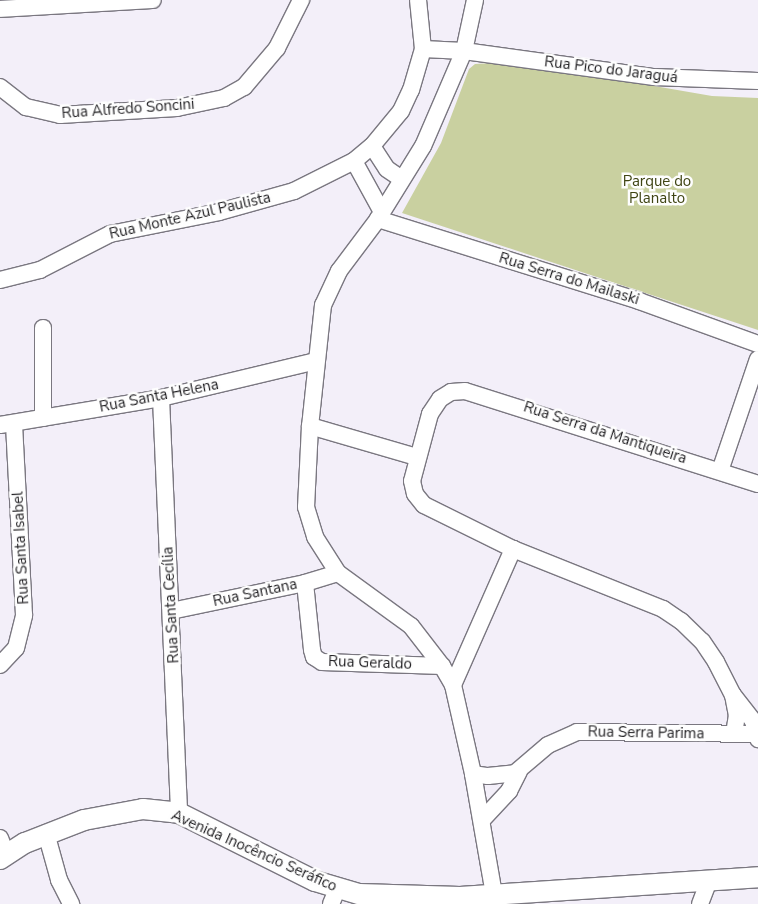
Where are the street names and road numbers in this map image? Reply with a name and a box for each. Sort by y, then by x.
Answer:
street label: Rua Pico do Jaraguá [543,53,679,87]
street label: Rua Alfredo Soncini [61,95,195,123]
street label: Rua Monte Azul Paulista [107,189,273,243]
street label: Rua Serra do Mailaski [497,249,641,309]
street label: Rua Santa Helena [98,376,220,416]
street label: Rua Serra da Mantiqueira [521,398,689,468]
street label: Rua Santa Isabel [9,491,33,605]
street label: Rua Santa Cecília [159,546,183,664]
street label: Rua Santana [211,575,299,611]
street label: Rua Geraldo [328,653,412,673]
street label: Rua Serra Parima [588,723,704,743]
street label: Avenida Inocêncio Seráfico [168,806,340,896]

